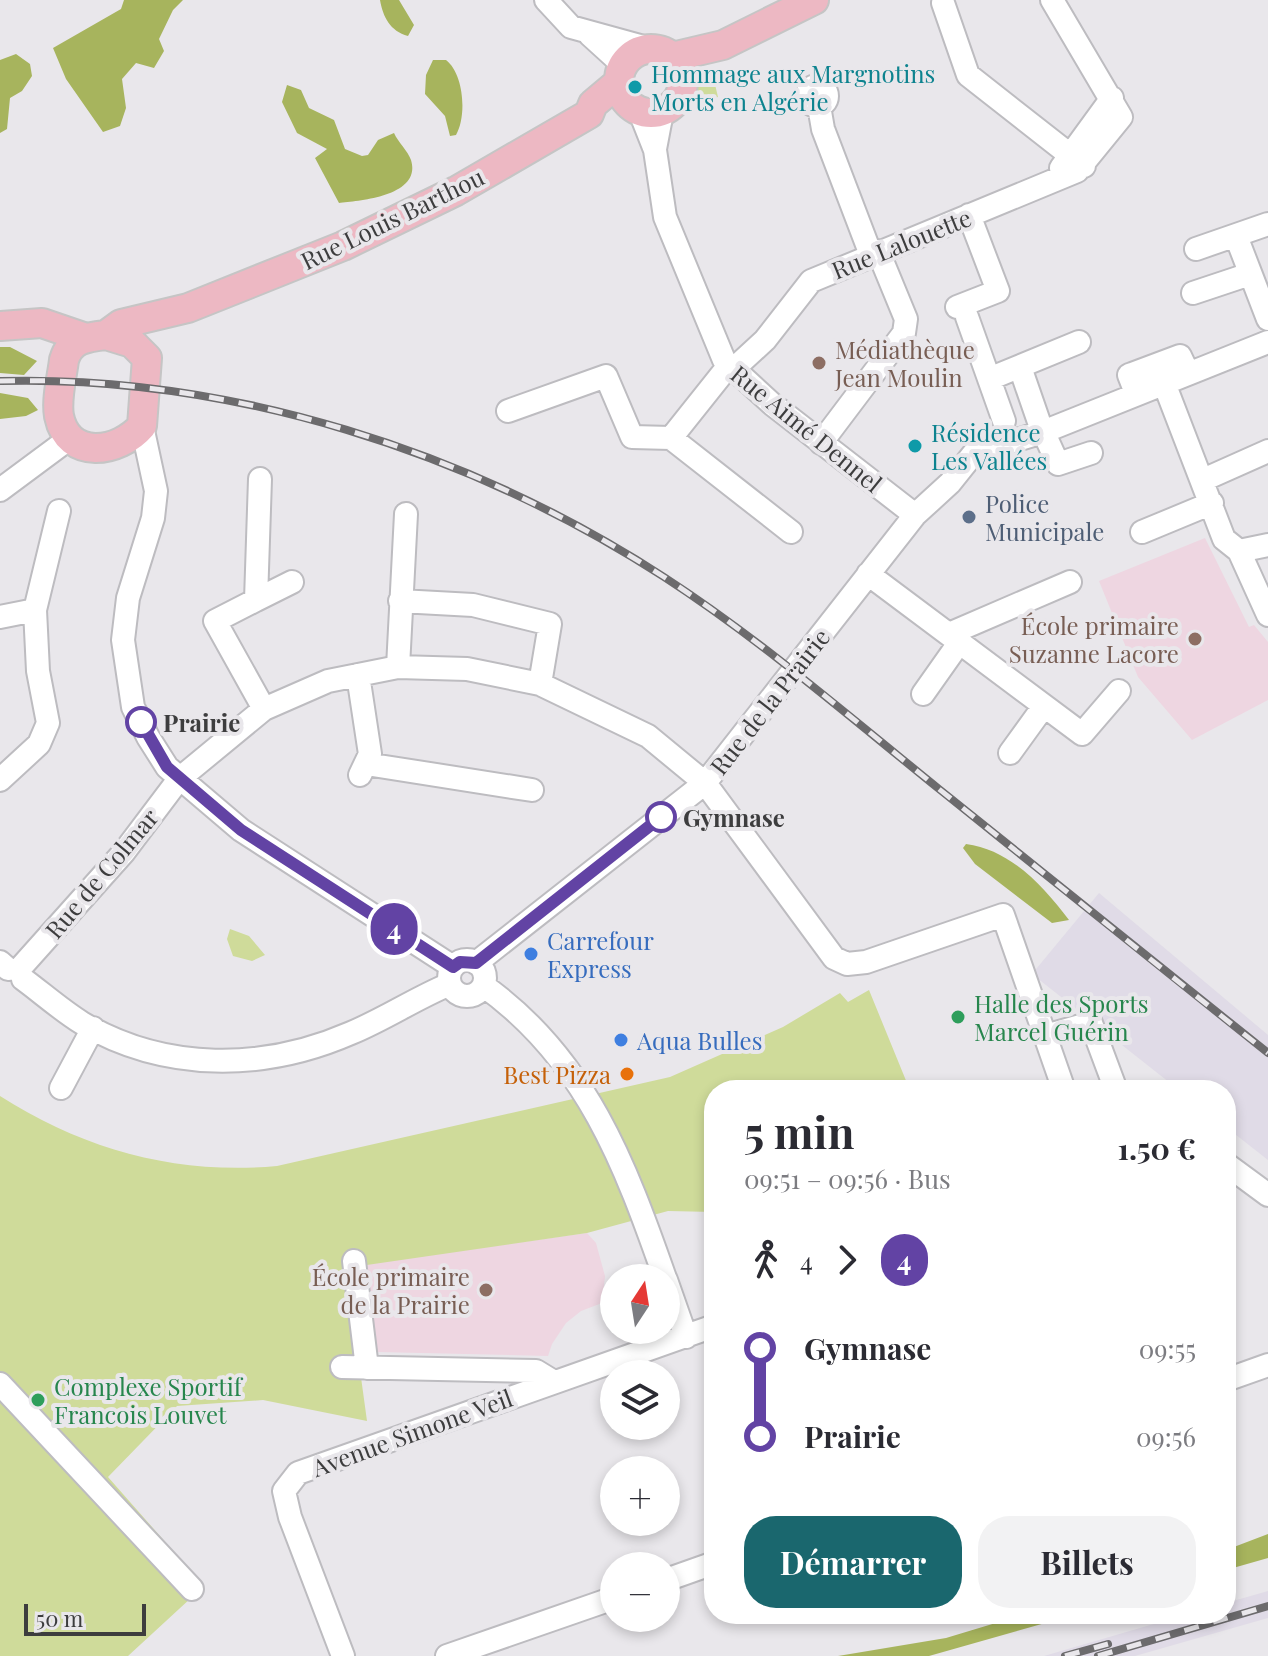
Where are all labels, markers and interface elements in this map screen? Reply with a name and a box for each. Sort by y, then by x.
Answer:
place label: Hommage aux Margnotins Morts en Algérie [651,57,935,117]
marker: Hommage aux Margnotins Morts en Algérie [626,78,644,96]
street label: Rue Louis Barthou [295,160,489,276]
street label: Rue Lalouette [827,200,975,286]
place label: Médiathèque Jean Moulin [834,333,975,393]
marker: Médiathèque Jean Moulin [810,354,828,372]
street label: Rue Aimé Dennel [725,357,889,499]
place label: Résidence Les Vallées [931,416,1047,476]
marker: Résidence Les Vallées [906,437,924,455]
place label: Police Municipale [985,487,1104,547]
marker: Police Municipale [960,508,978,526]
place label: École primaire Suzanne Lacore [1009,609,1179,669]
street label: Rue de la Prairie [702,621,836,781]
marker: École primaire Suzanne Lacore [1186,630,1204,648]
place label: Prairie [163,706,240,738]
marker: Prairie [126,707,156,737]
street label: Rue de Colmar [37,801,165,945]
place label: Gymnase [683,801,785,833]
marker: Gymnase [646,802,676,832]
line badge: 4 [368,903,420,955]
text: 4 [387,910,401,947]
place label: Carrefour Express [547,924,654,984]
marker: Carrefour Express [522,945,540,963]
place label: Halle des Sports Marcel Guérin [974,987,1148,1047]
marker: Halle des Sports Marcel Guérin [949,1008,967,1026]
place label: Aqua Bulles [636,1024,762,1056]
marker: Aqua Bulles [612,1031,630,1049]
place label: Best Pizza [503,1058,611,1090]
marker: Best Pizza [618,1065,636,1083]
text: 5 min [744,1101,854,1160]
text: 1.50 € [1118,1128,1196,1168]
text: 09:51 – 09:56 · Bus [744,1161,951,1196]
icon: walk [744,1238,788,1282]
icon: forward [825,1238,869,1282]
text: 4 [897,1241,912,1278]
text: 4 [800,1243,813,1278]
place label: École primaire de la Prairie [312,1260,470,1320]
north arrow [600,1264,680,1344]
map controls [600,1264,680,1632]
marker: École primaire de la Prairie [477,1281,495,1299]
text: Gymnase [804,1328,931,1368]
text: 09:55 [1139,1331,1196,1366]
button: layers [600,1360,680,1440]
place label: Complexe Sportif Francois Louvet [54,1370,244,1430]
street label: Avenue Simone Veil [306,1381,517,1483]
marker: Complexe Sportif Francois Louvet [29,1391,47,1409]
text: Prairie [804,1416,901,1456]
text: 09:56 [1136,1419,1196,1454]
button: + [600,1456,680,1536]
button: Démarrer [744,1516,962,1608]
button: Billets [978,1516,1196,1608]
button: − [600,1552,680,1632]
scale bar [24,1600,146,1636]
text: 50 m [36,1603,83,1633]

